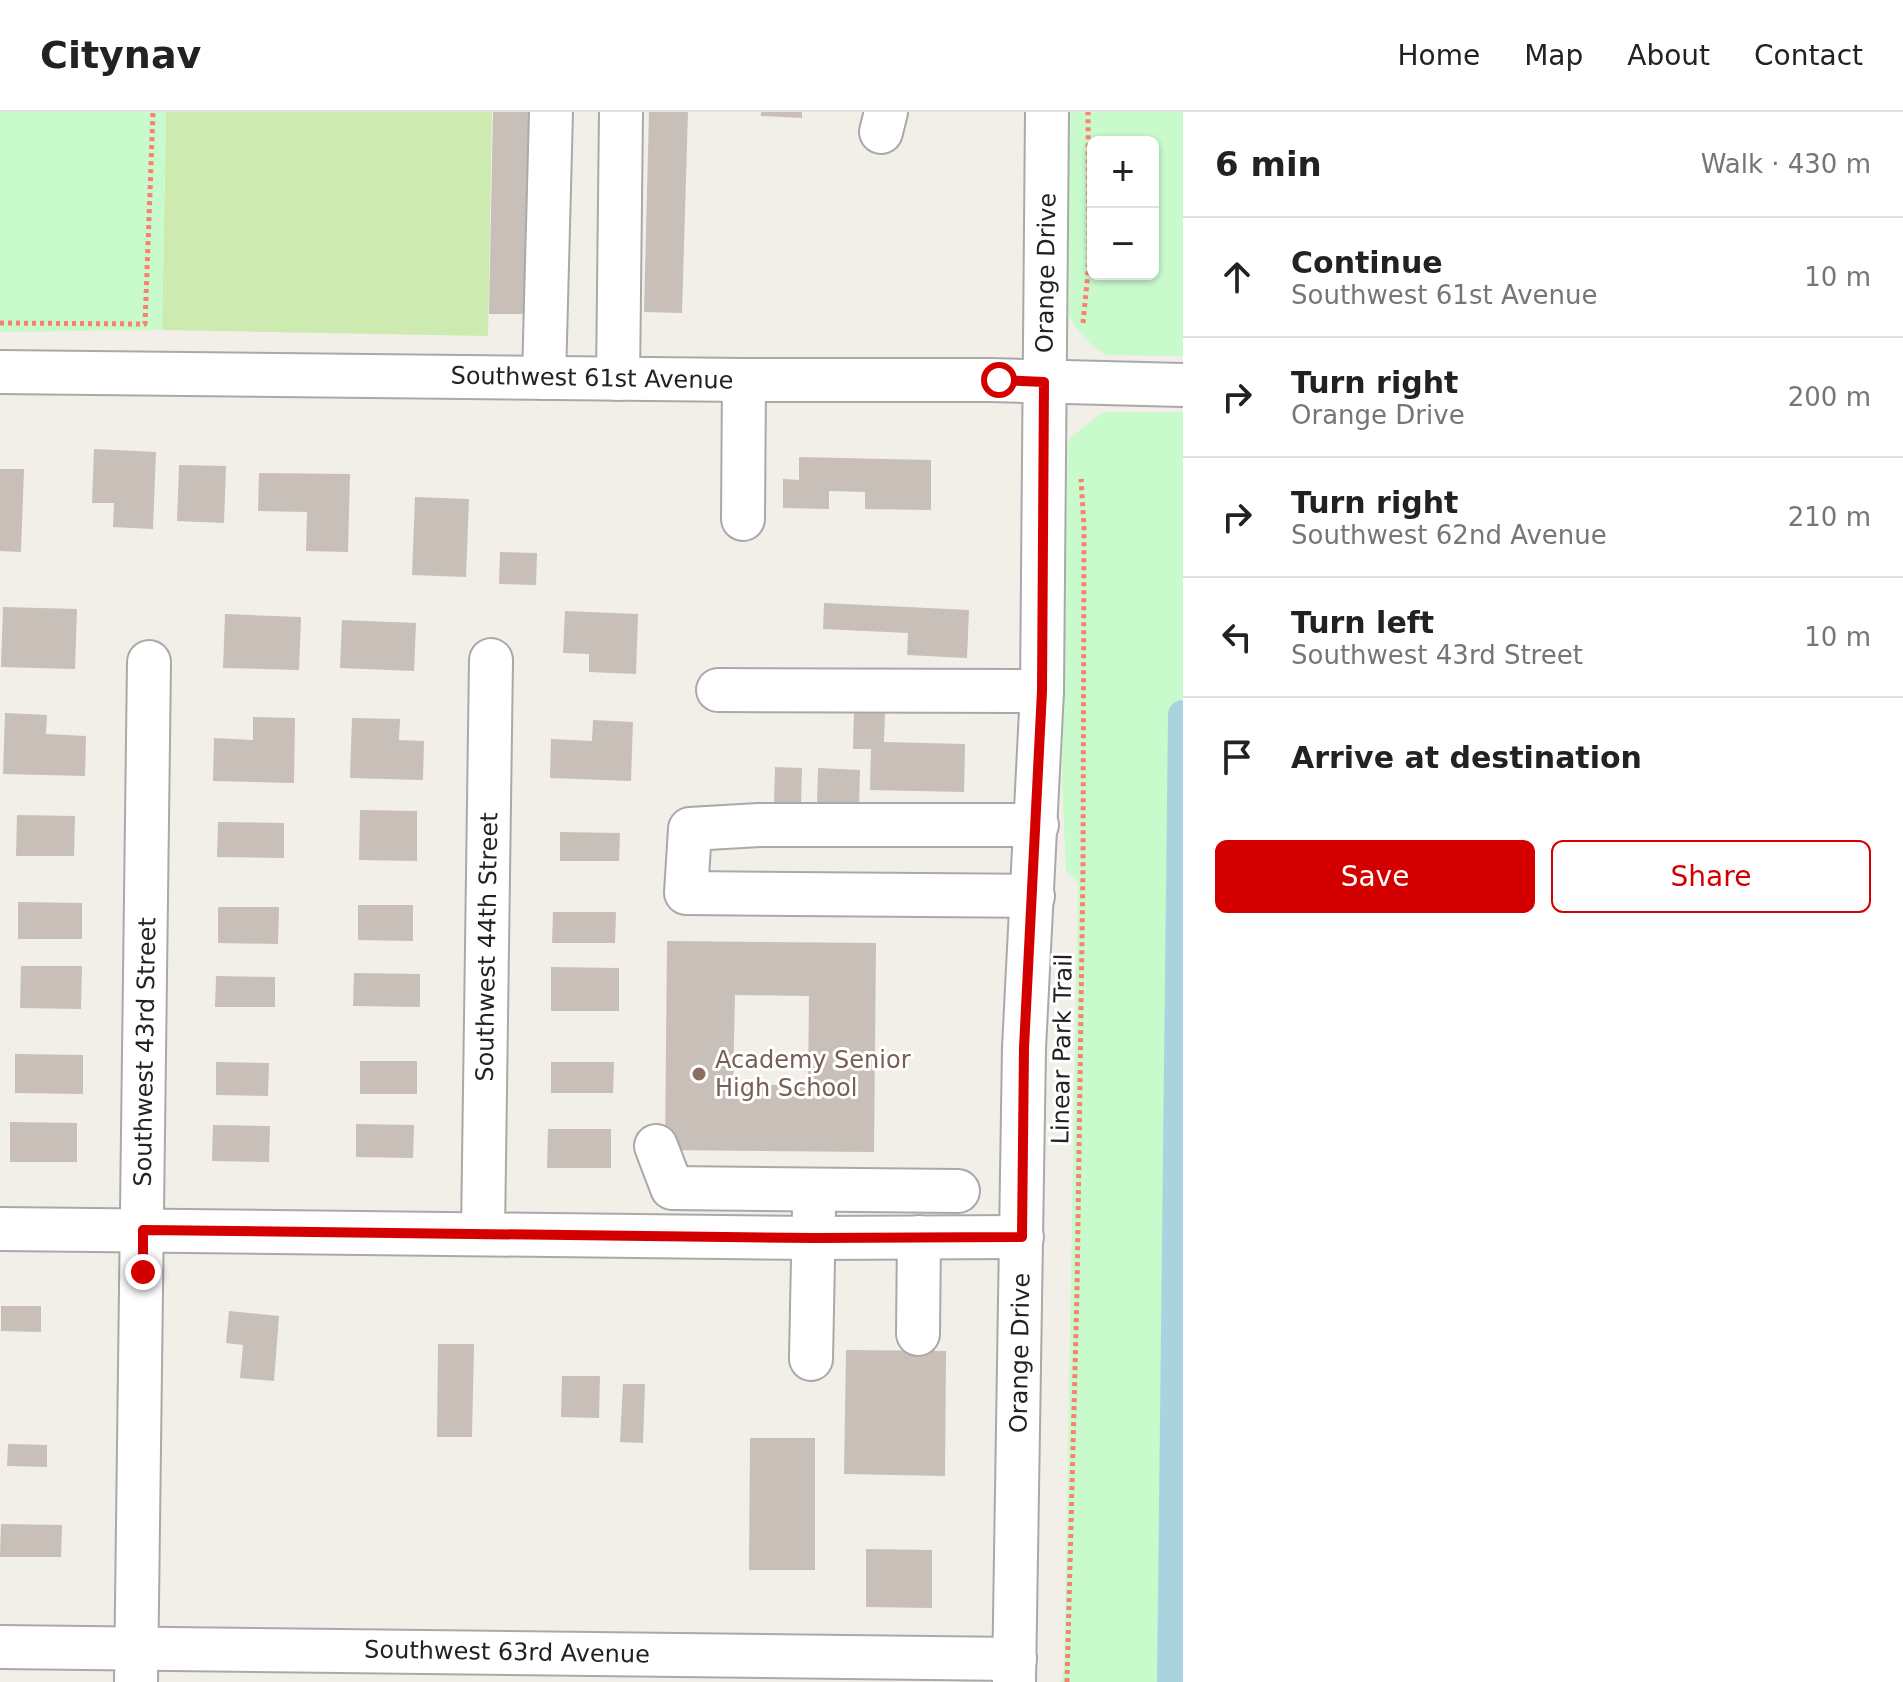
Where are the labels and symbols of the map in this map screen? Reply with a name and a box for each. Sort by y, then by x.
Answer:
street label: Orange Drive [1031,193,1061,353]
street label: Southwest 61st Avenue [450,362,734,394]
route start [981,362,1017,398]
street label: Southwest 44th Street [471,812,503,1082]
street label: Southwest 43rd Street [129,917,161,1187]
street label: Linear Park Trail [1046,953,1078,1145]
place label: Academy Senior High School [715,1046,911,1102]
marker: Academy Senior High School [690,1065,708,1083]
route end [125,1254,161,1290]
street label: Orange Drive [1005,1273,1035,1433]
street label: Southwest 63rd Avenue [364,1636,650,1668]

